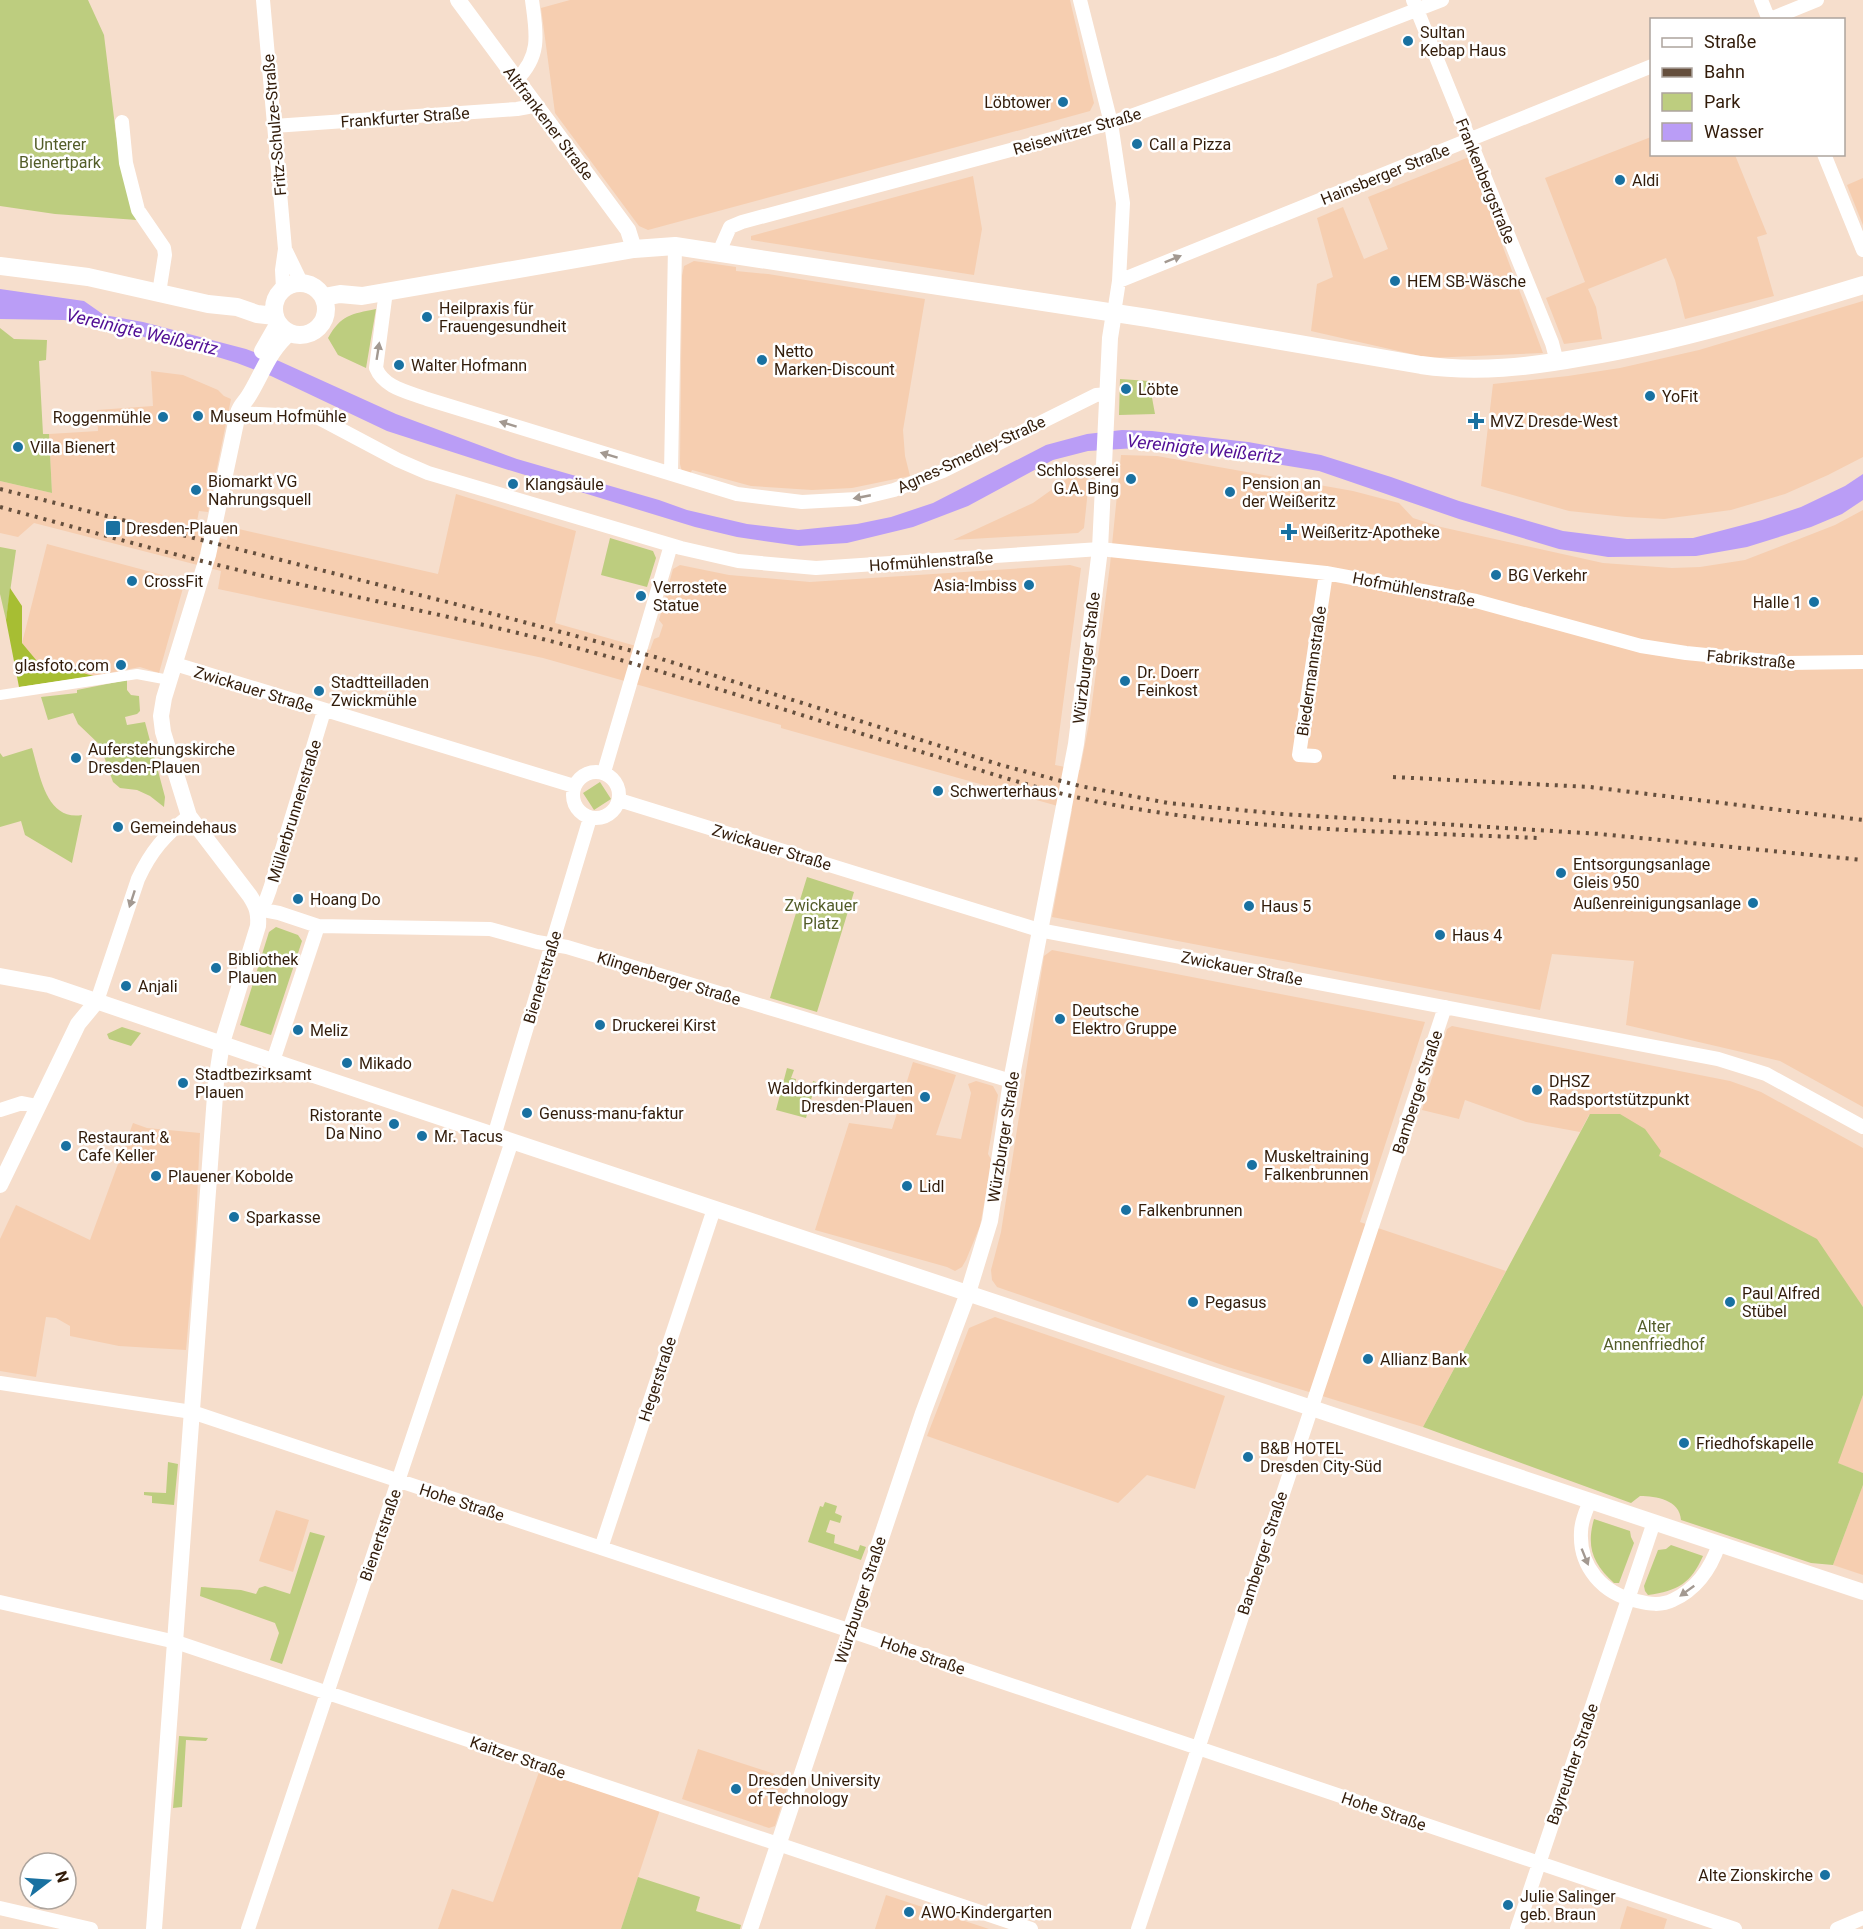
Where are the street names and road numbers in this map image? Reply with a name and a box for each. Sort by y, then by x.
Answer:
street label: Fritz-Schulze-Straße [259,53,290,197]
street label: Altfrankener Straße [500,63,598,184]
street label: Frankfurter Straße [340,104,470,131]
street label: Reisewitzer Straße [1011,104,1143,159]
street label: Frankenbergstraße [1452,116,1519,247]
street label: Hainsberger Straße [1318,140,1452,209]
street label: Agnes-Smedley-Straße [894,412,1048,497]
street label: Hofmühlenstraße [868,548,994,575]
street label: Hofmühlenstraße [1351,568,1477,611]
street label: Würzburger Straße [1069,591,1104,725]
street label: Biedermannstraße [1293,605,1330,737]
street label: Fabrikstraße [1706,646,1796,673]
street label: Zwickauer Straße [192,662,316,717]
street label: Müllerbrunnenstraße [264,738,325,885]
street label: Zwickauer Straße [710,820,834,875]
street label: Bienertstraße [519,928,566,1026]
street label: Zwickauer Straße [1179,947,1304,990]
street label: Klingenberger Straße [595,948,743,1009]
street label: Bamberger Straße [1389,1028,1446,1156]
street label: Würzburger Straße [984,1070,1023,1204]
street label: Hegerstraße [635,1334,680,1424]
street label: Hohe Straße [417,1480,507,1525]
street label: Bienertstraße [356,1487,405,1584]
street label: Bamberger Straße [1234,1489,1291,1617]
street label: Würzburger Straße [831,1534,890,1666]
street label: Hohe Straße [878,1632,968,1679]
street label: Bayreuther Straße [1543,1701,1602,1827]
street label: Kaitzer Straße [467,1732,568,1783]
street label: Hohe Straße [1339,1788,1429,1835]

